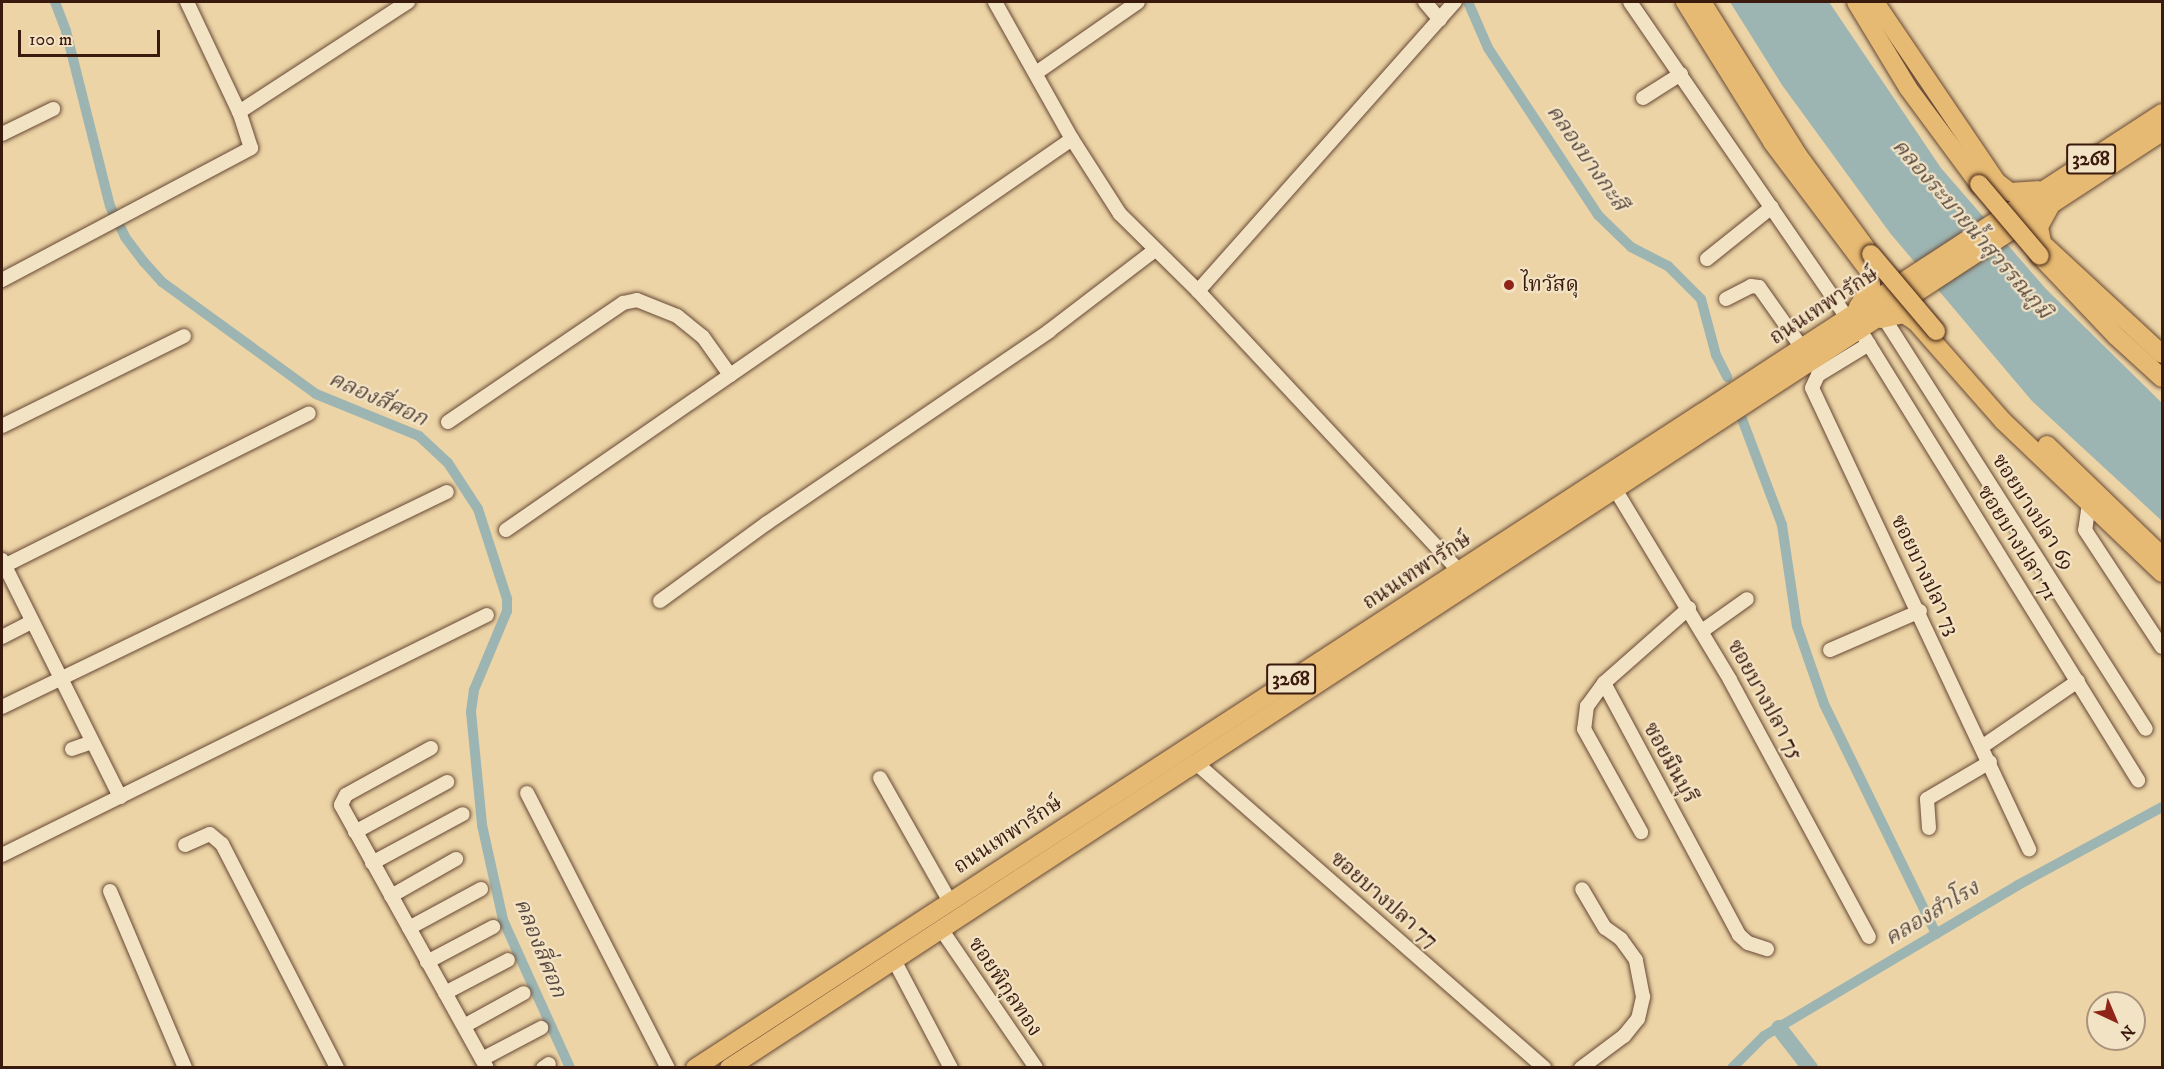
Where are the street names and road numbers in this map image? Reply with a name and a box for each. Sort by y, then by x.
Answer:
road number: 3268 [2066,142,2116,176]
street label: ถนนเทพารักษ์ [1765,262,1883,350]
street label: ซอยบางปลา 69 [1986,449,2080,575]
street label: ซอยบางปลา 71 [1972,481,2062,605]
street label: ซอยบางปลา 73 [1885,511,1965,639]
street label: ถนนเทพารักษ์ [1358,527,1476,615]
street label: ซอยบางปลา 75 [1722,635,1808,765]
road number: 3268 [1266,662,1316,696]
street label: ซอยมีนบุรี [1637,718,1703,808]
street label: ถนนเทพารักษ์ [949,791,1067,879]
street label: ซอยบางปลา 77 [1325,846,1443,954]
street label: ซอยพิกุลทอง [963,933,1047,1041]

